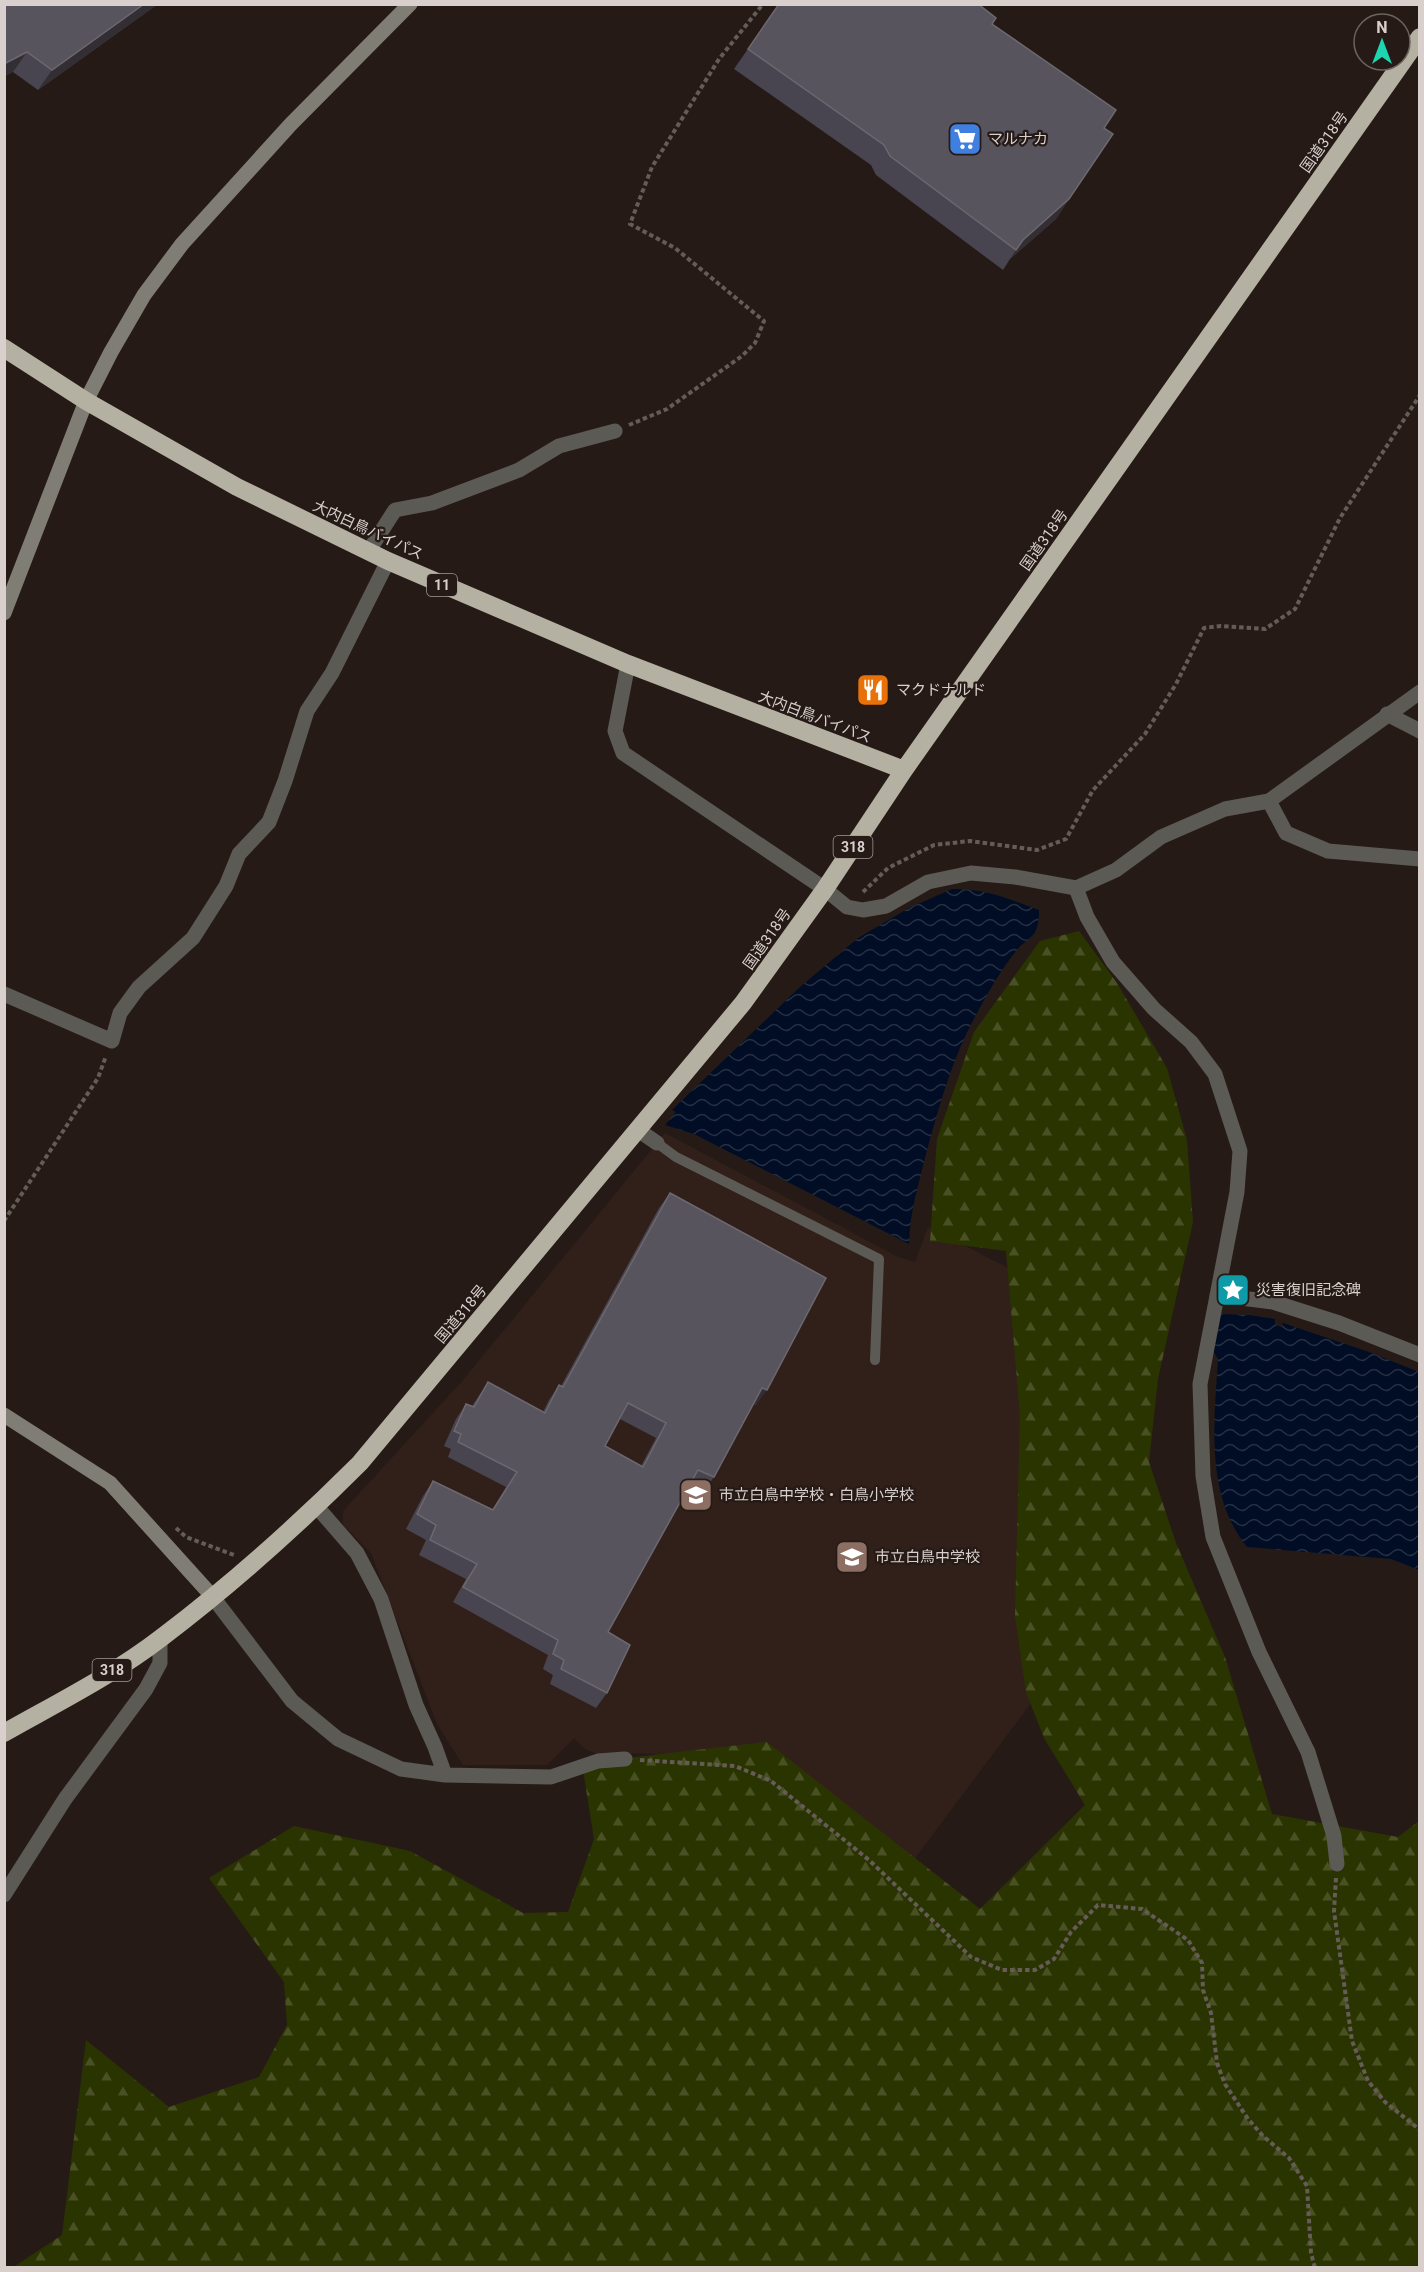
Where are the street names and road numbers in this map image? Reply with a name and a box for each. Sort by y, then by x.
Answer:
street label: 国道318号 [1296,108,1352,176]
street label: 大内白鳥バイパス [310,497,426,563]
street label: 国道318号 [1016,506,1072,574]
road number: 11 [427,574,457,596]
street label: 大内白鳥バイパス [756,687,874,747]
road number: 318 [834,836,872,858]
street label: 国道318号 [739,905,795,973]
street label: 国道318号 [432,1281,490,1347]
road number: 318 [92,1659,132,1681]

